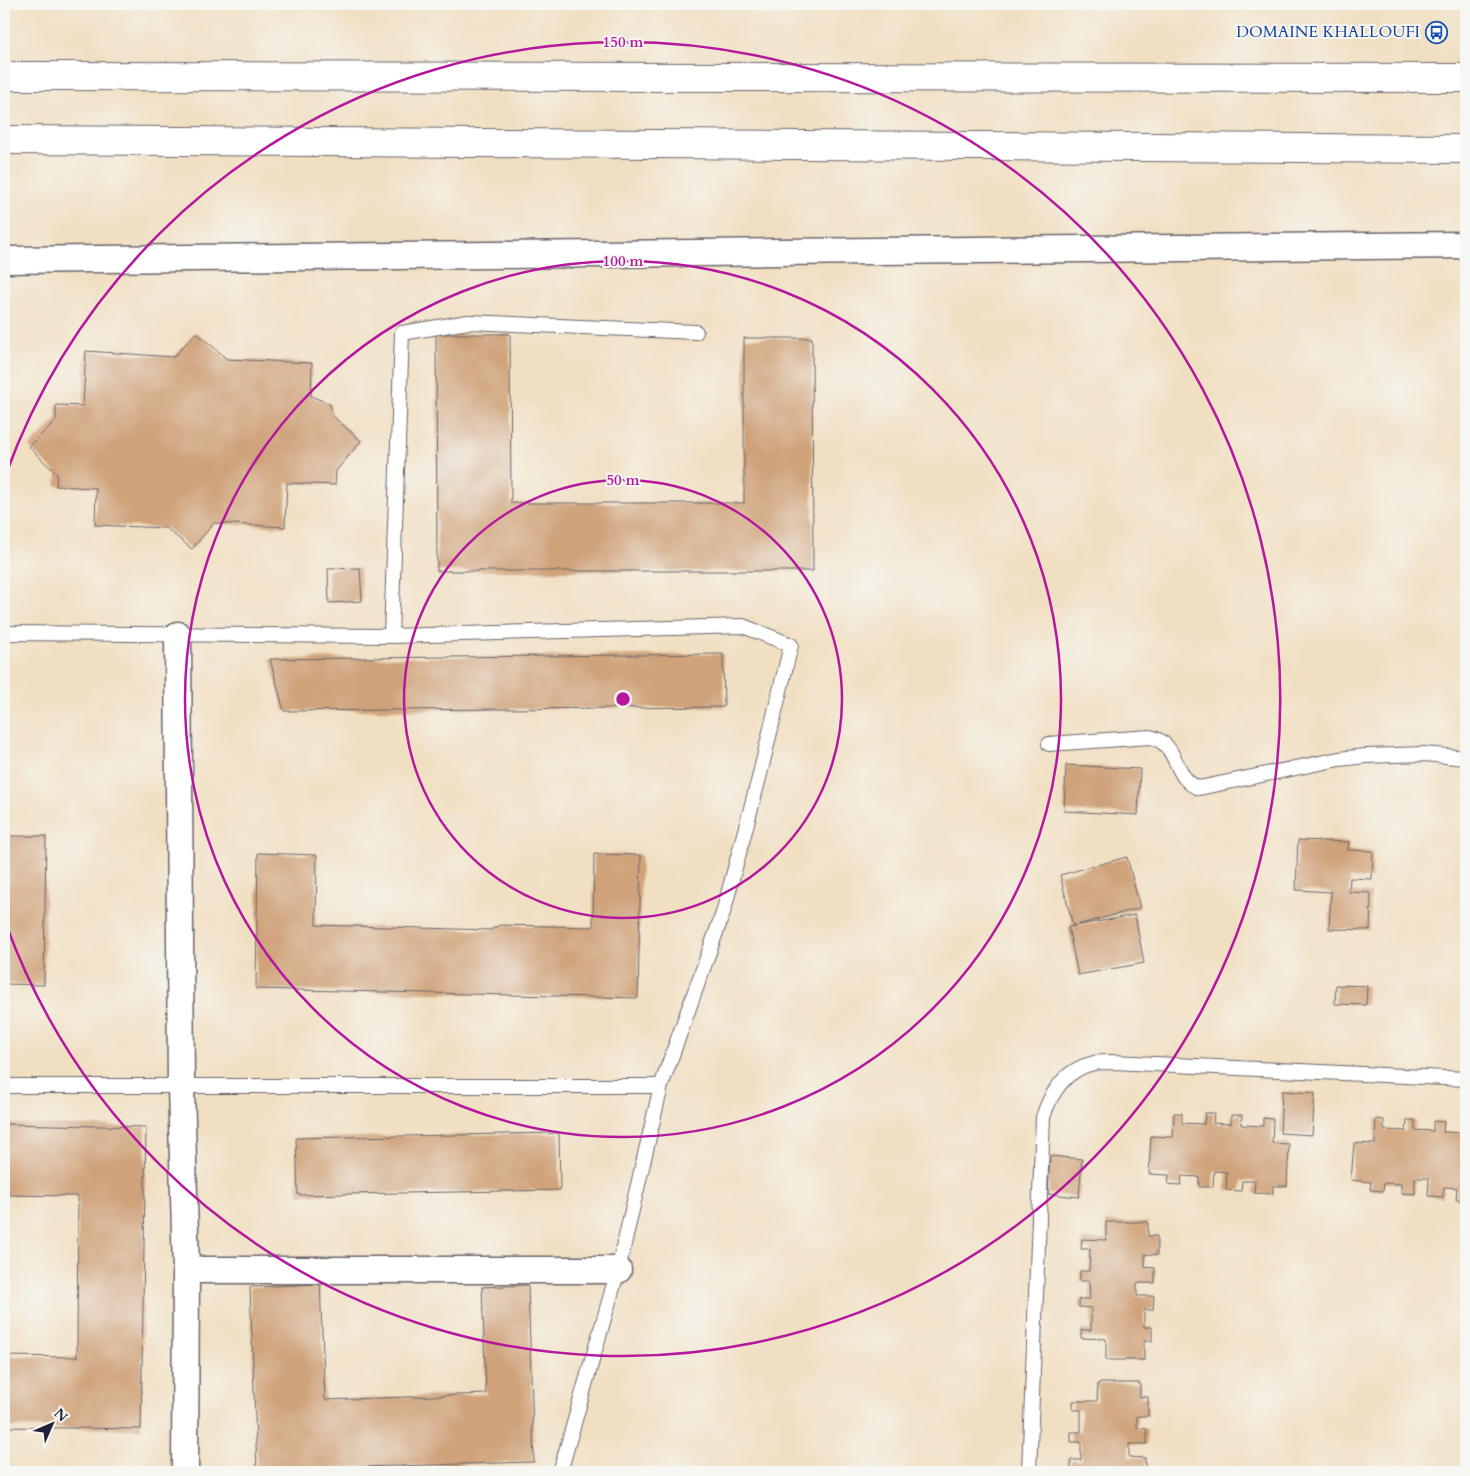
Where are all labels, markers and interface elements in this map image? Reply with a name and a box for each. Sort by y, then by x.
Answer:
bus stop icon: DOMAINE KHALLOUFI [1424,20,1448,44]
place label: DOMAINE KHALLOUFI [1236,21,1420,43]
text: 150 m [603,32,644,52]
text: 100 m [603,251,644,271]
text: 50 m [606,470,640,490]
centre of rings [614,690,632,708]
north arrow [28,1398,78,1448]
text: N [50,1404,72,1426]

